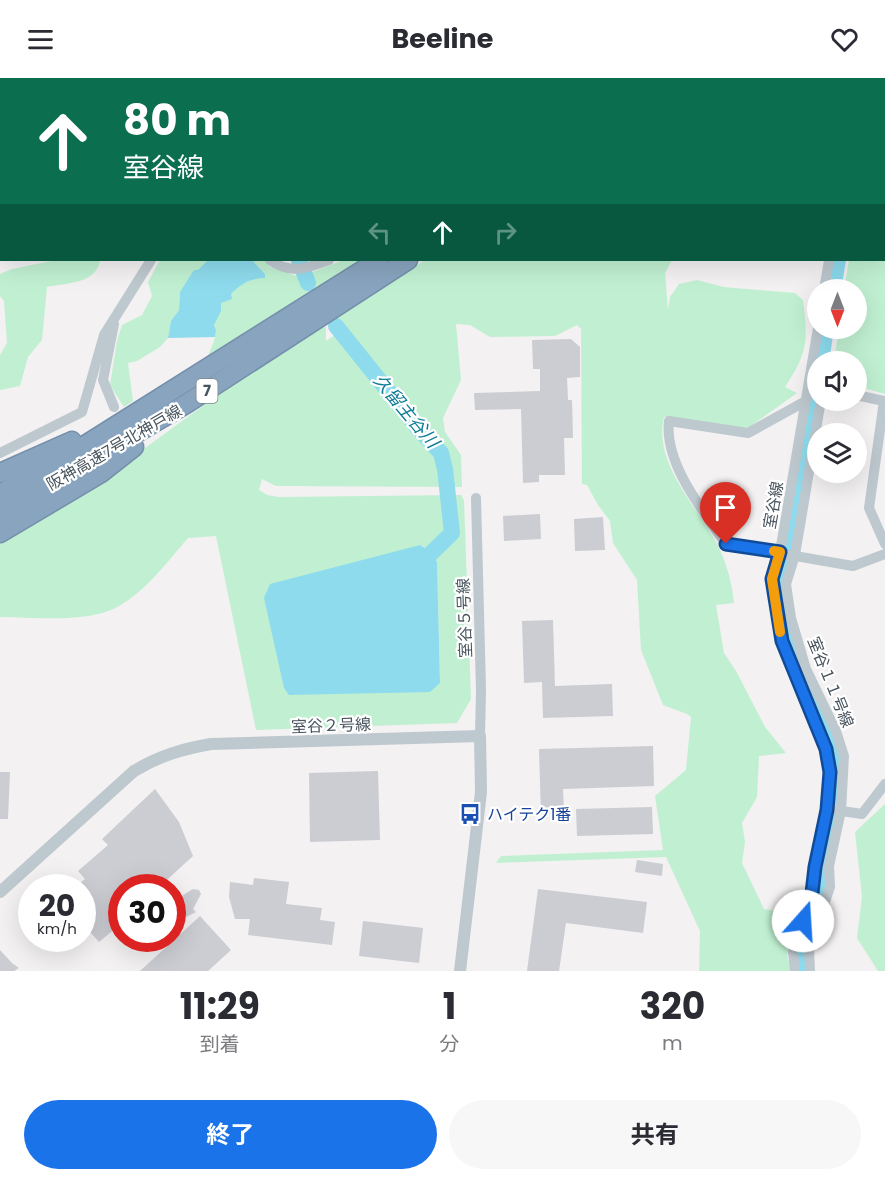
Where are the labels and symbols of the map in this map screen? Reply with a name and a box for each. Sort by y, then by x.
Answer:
north arrow [807,279,867,339]
water label: 久留主谷川 [368,368,446,455]
road number: 7 [196,379,218,403]
street label: 阪神高速7号北神戸線 [42,399,186,496]
street label: 室谷線 [758,479,789,531]
pin [700,482,751,544]
street label: 室谷５号線 [452,578,477,658]
street label: 室谷１１号線 [802,633,859,731]
street label: 室谷２号線 [291,713,371,738]
bus stop icon: ハイテク1番 [458,802,482,826]
place label: ハイテク1番 [487,803,571,826]
speed limit sign: 30 [108,874,186,952]
position arrow [771,889,835,953]

